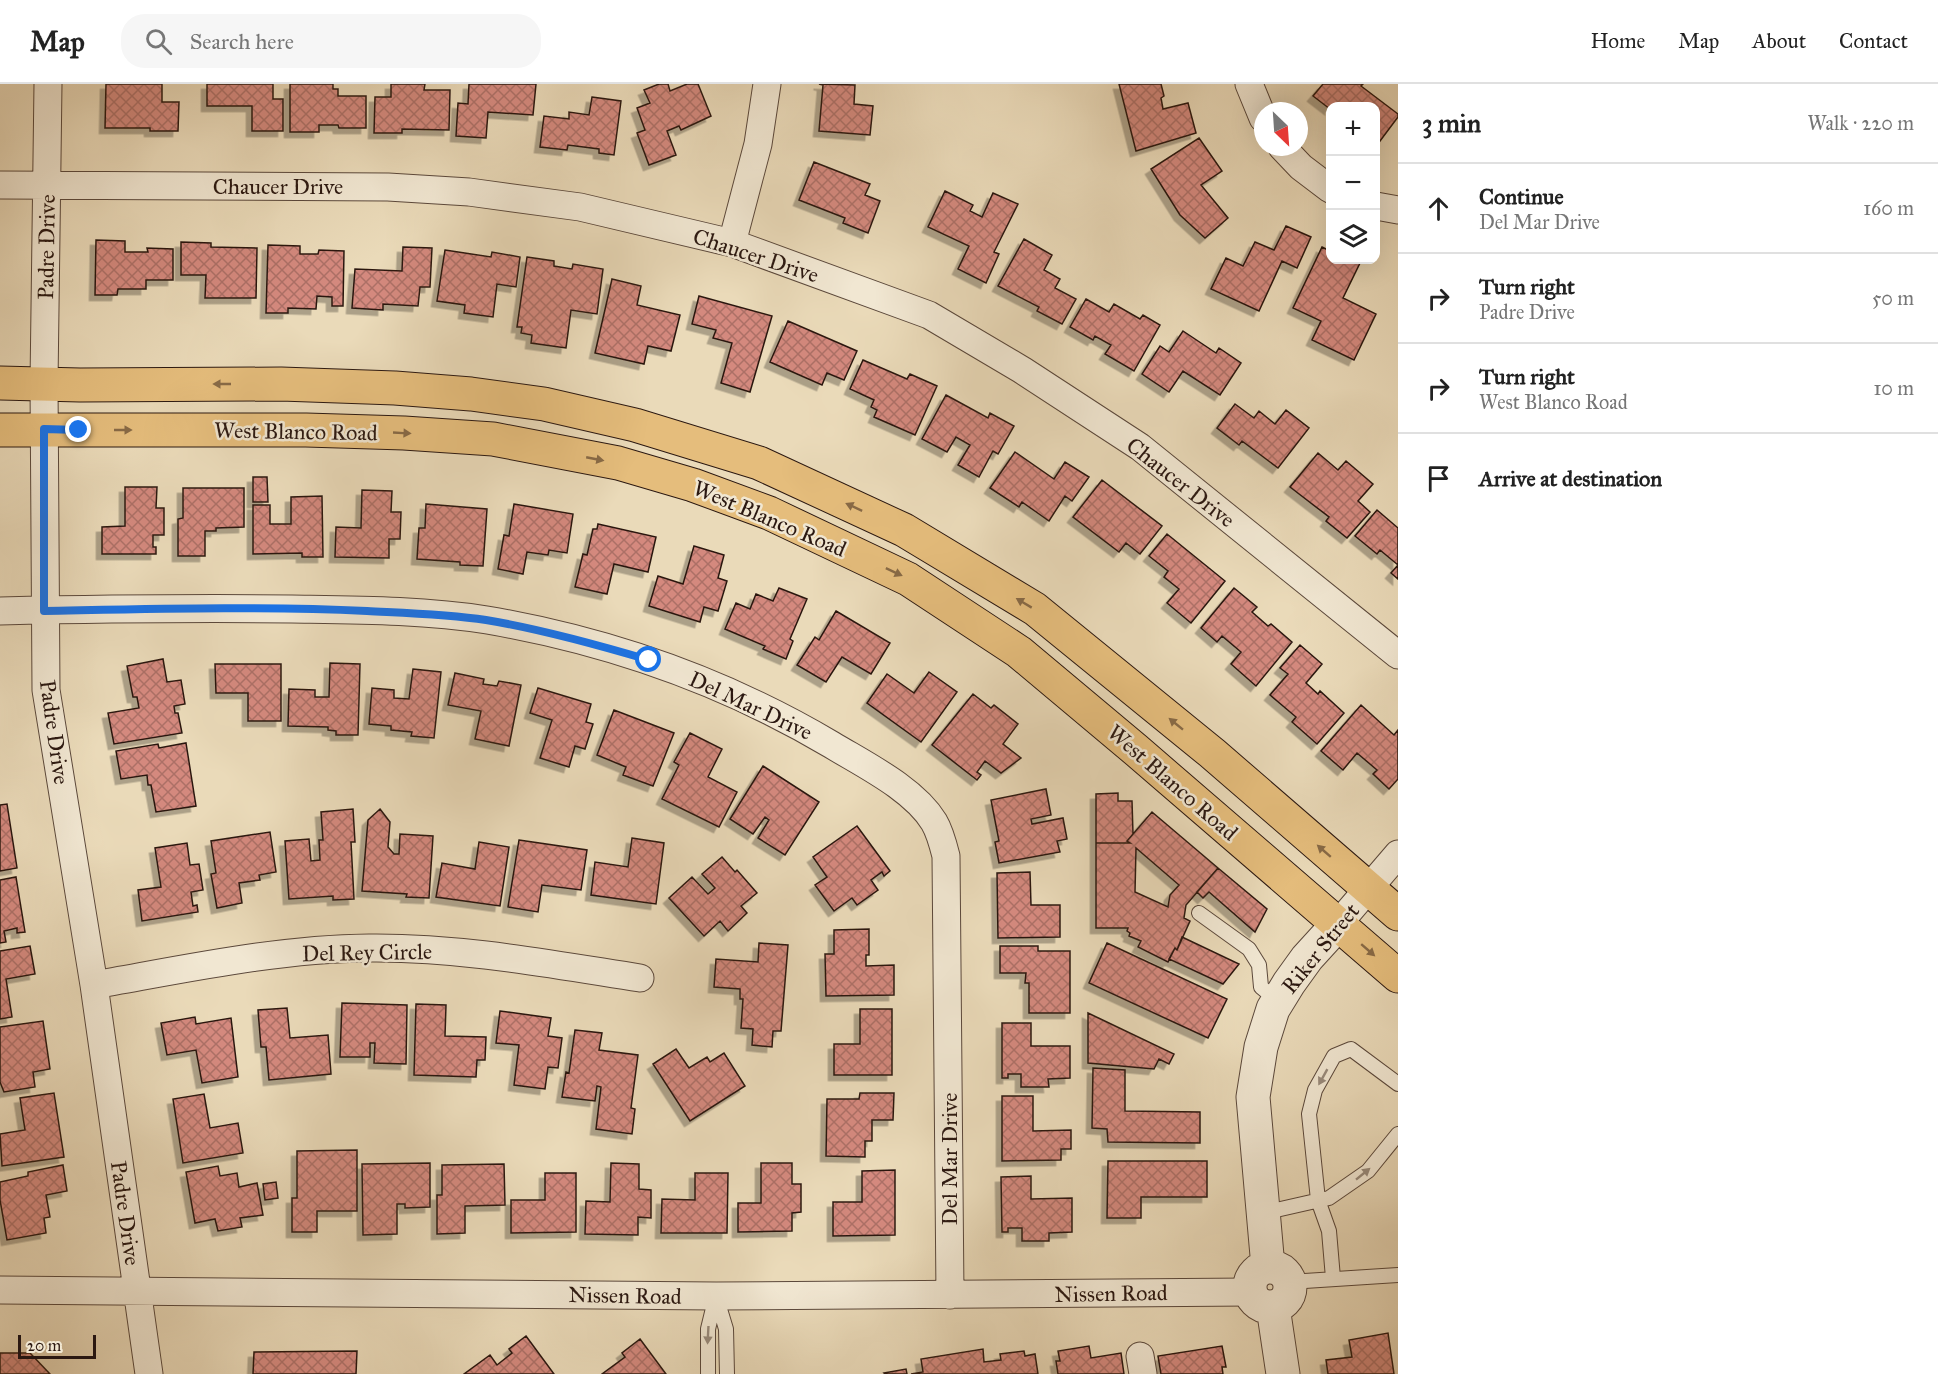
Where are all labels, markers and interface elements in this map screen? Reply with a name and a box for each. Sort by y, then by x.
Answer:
search box [121,14,541,68]
text: Map [30,24,85,59]
icon: search [142,25,175,58]
text: Search here [190,28,294,55]
text: Home [1590,28,1645,54]
text: Map [1678,28,1719,54]
text: About [1752,28,1806,54]
text: Contact [1839,28,1908,54]
north arrow [1254,102,1308,156]
map controls [1326,102,1380,264]
button: + [1326,102,1380,156]
text: 3 min [1422,107,1481,139]
text: Walk · 220 m [1807,111,1914,135]
button: − [1326,156,1380,210]
street label: Chaucer Drive [213,173,343,200]
text: Continue [1479,183,1564,210]
icon: ahead [1422,192,1455,225]
street label: Padre Drive [32,194,61,300]
text: 160 m [1863,196,1914,220]
button: layers [1326,210,1380,264]
text: Del Mar Drive [1479,210,1600,234]
street label: Chaucer Drive [690,222,822,288]
text: Turn right [1479,273,1575,300]
icon: right [1422,282,1455,315]
text: 50 m [1872,286,1914,310]
text: Padre Drive [1479,300,1575,324]
text: Turn right [1479,363,1575,390]
icon: right [1422,372,1455,405]
text: 10 m [1873,376,1914,400]
one-way arrow [213,379,232,389]
text: West Blanco Road [1479,390,1628,414]
route end [65,416,91,442]
street label: West Blanco Road [214,417,378,446]
one-way arrow [114,425,133,435]
one-way arrow [393,428,412,437]
street label: Chaucer Drive [1121,432,1240,533]
one-way arrow [586,455,605,464]
icon: arrive [1422,462,1455,495]
text: Arrive at destination [1479,465,1662,492]
street label: West Blanco Road [689,474,850,563]
one-way arrow [846,502,863,511]
one-way arrow [886,568,903,577]
one-way arrow [1016,597,1032,608]
route start [635,646,661,672]
street label: Del Mar Drive [685,665,817,746]
street label: Padre Drive [34,678,75,786]
one-way arrow [1169,718,1184,731]
street label: West Blanco Road [1102,719,1243,846]
one-way arrow [1317,844,1332,858]
street label: Riker Street [1276,898,1365,999]
street label: Del Rey Circle [302,938,432,967]
one-way arrow [1360,943,1375,956]
one-way arrow [1317,1069,1328,1085]
street label: Del Mar Drive [936,1092,963,1226]
street label: Padre Drive [105,1159,146,1267]
one-way arrow [1355,1167,1371,1180]
street label: Nissen Road [1054,1279,1168,1308]
street label: Nissen Road [568,1281,682,1310]
one-way arrow [704,1325,713,1344]
scale bar [18,1332,96,1360]
text: 20 m [27,1336,61,1355]

